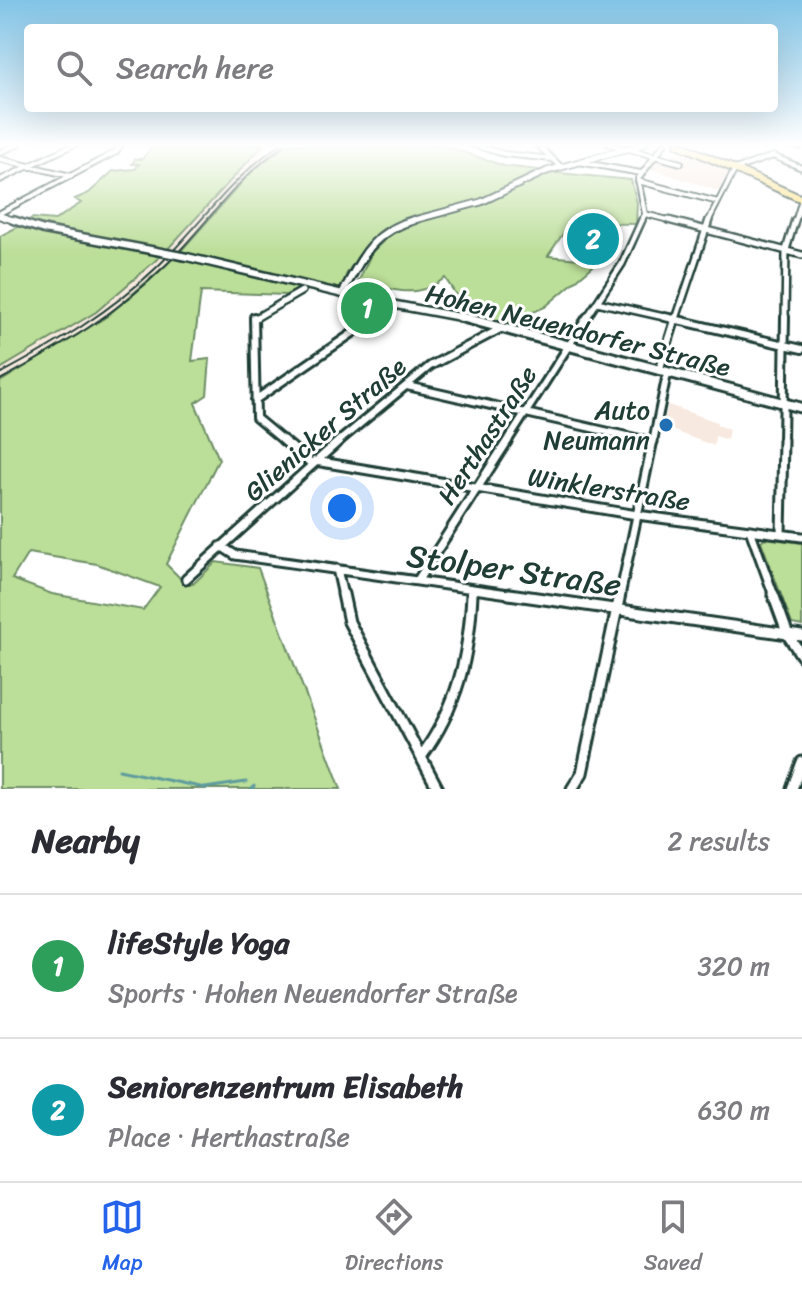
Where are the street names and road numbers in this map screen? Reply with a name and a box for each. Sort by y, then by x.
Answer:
street label: Hohen Neuendorfer Straße [421,270,736,390]
street label: Glienicker Straße [233,344,417,513]
street label: Herthastraße [424,356,550,514]
street label: Winklerstraße [524,453,694,525]
street label: Stolper Straße [403,527,625,614]

